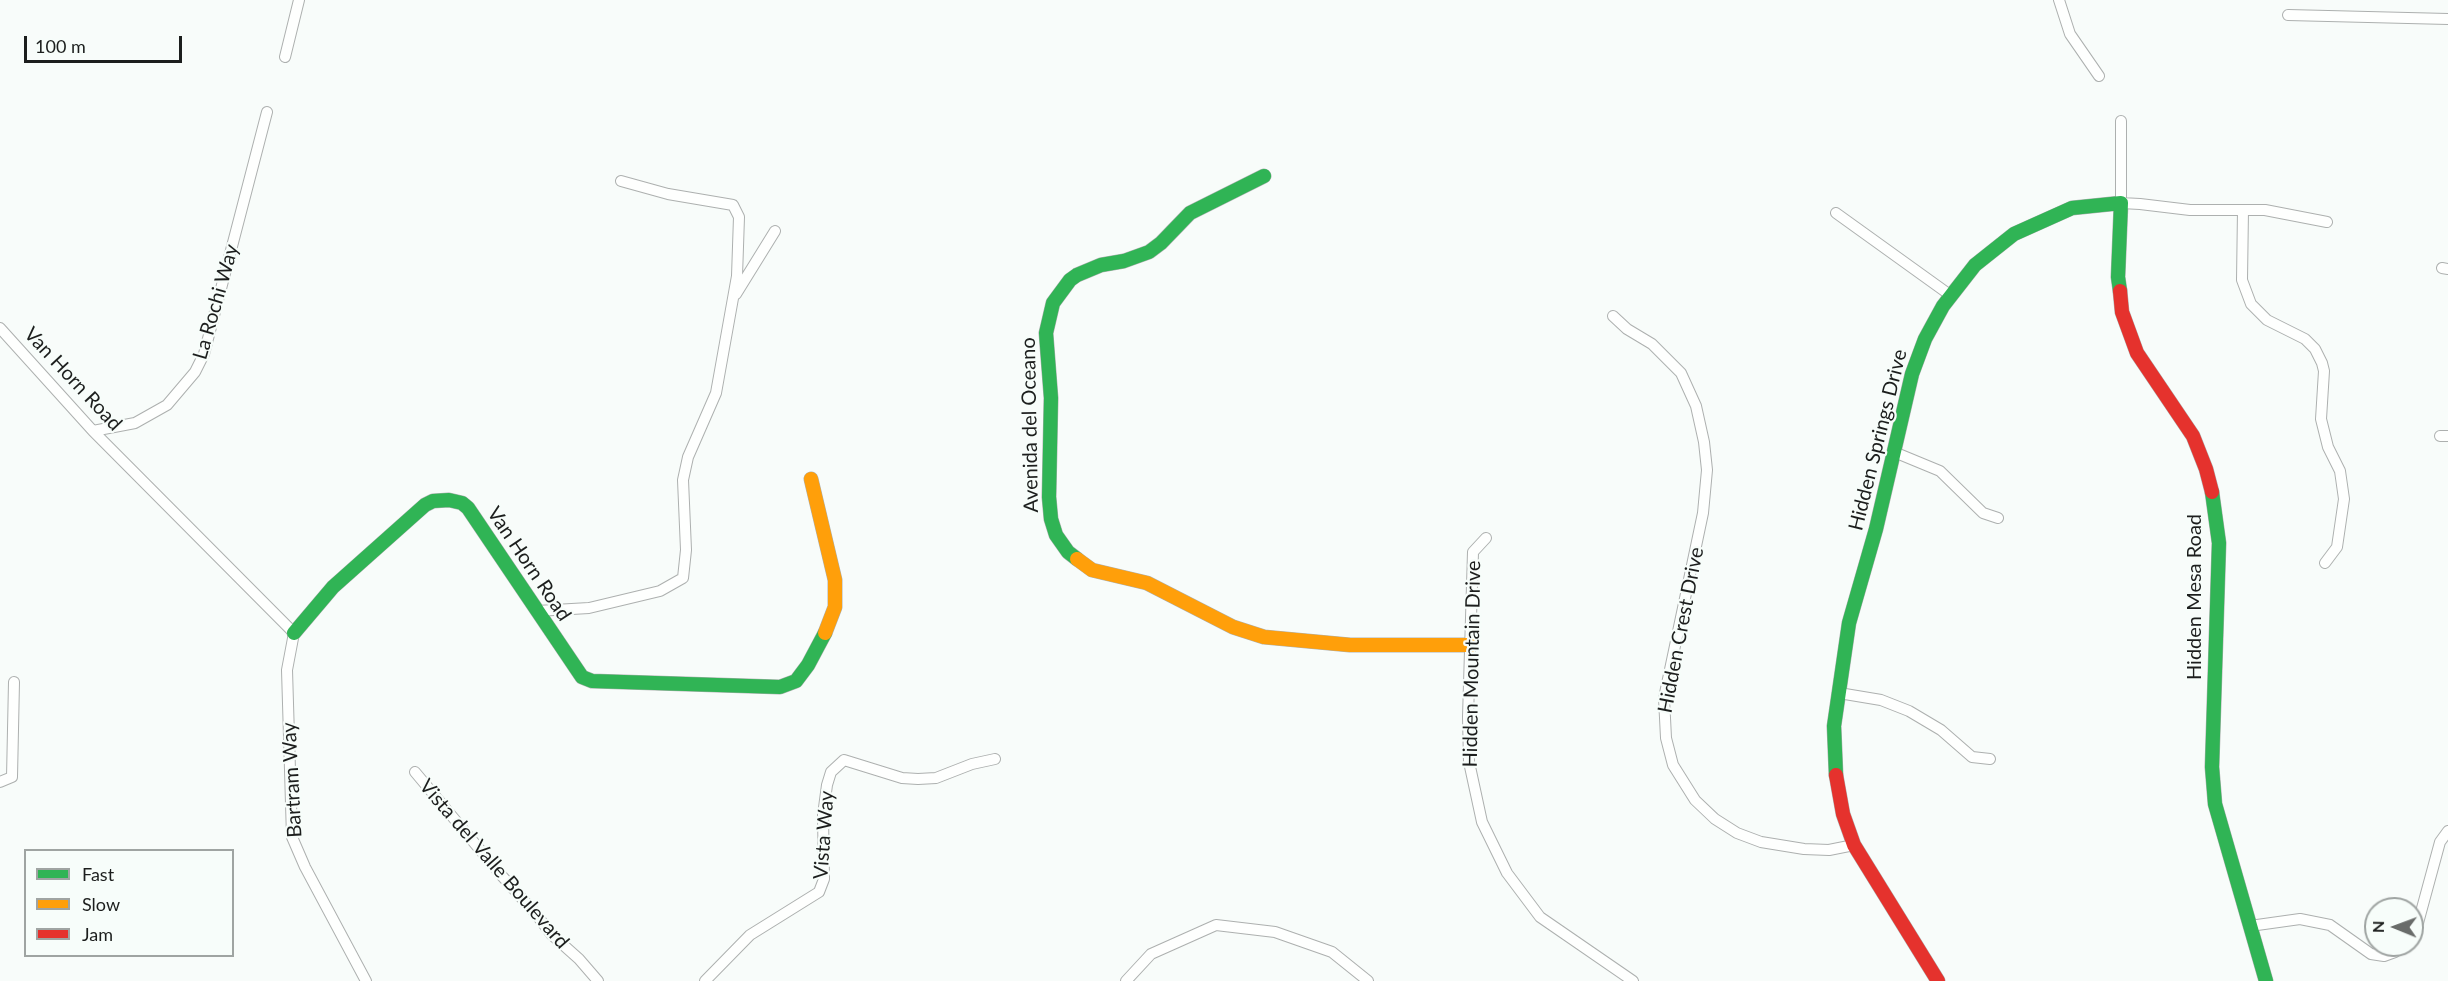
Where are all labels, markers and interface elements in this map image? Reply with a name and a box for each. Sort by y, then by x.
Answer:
scale bar [27,24,184,62]
text: 100 m [35,35,86,57]
street label: La Rochi Way [188,242,244,362]
street label: Van Horn Road [19,322,127,436]
street label: Avenida del Oceano [1016,337,1044,513]
street label: Hidden Springs Drive [1844,347,1912,533]
street label: Van Horn Road [482,502,576,626]
street label: Hidden Mesa Road [2183,514,2207,680]
street label: Hidden Crest Drive [1653,545,1709,715]
street label: Hidden Mountain Drive [1458,560,1486,768]
street label: Bartram Way [277,722,307,838]
street label: Vista del Valle Boulevard [414,774,574,954]
street label: Vista Way [809,790,839,880]
legend [24,849,234,957]
text: Fast [82,863,114,885]
text: Slow [82,893,120,915]
north arrow [2364,897,2424,957]
text: N [2368,920,2387,933]
text: Jam [82,923,113,945]

